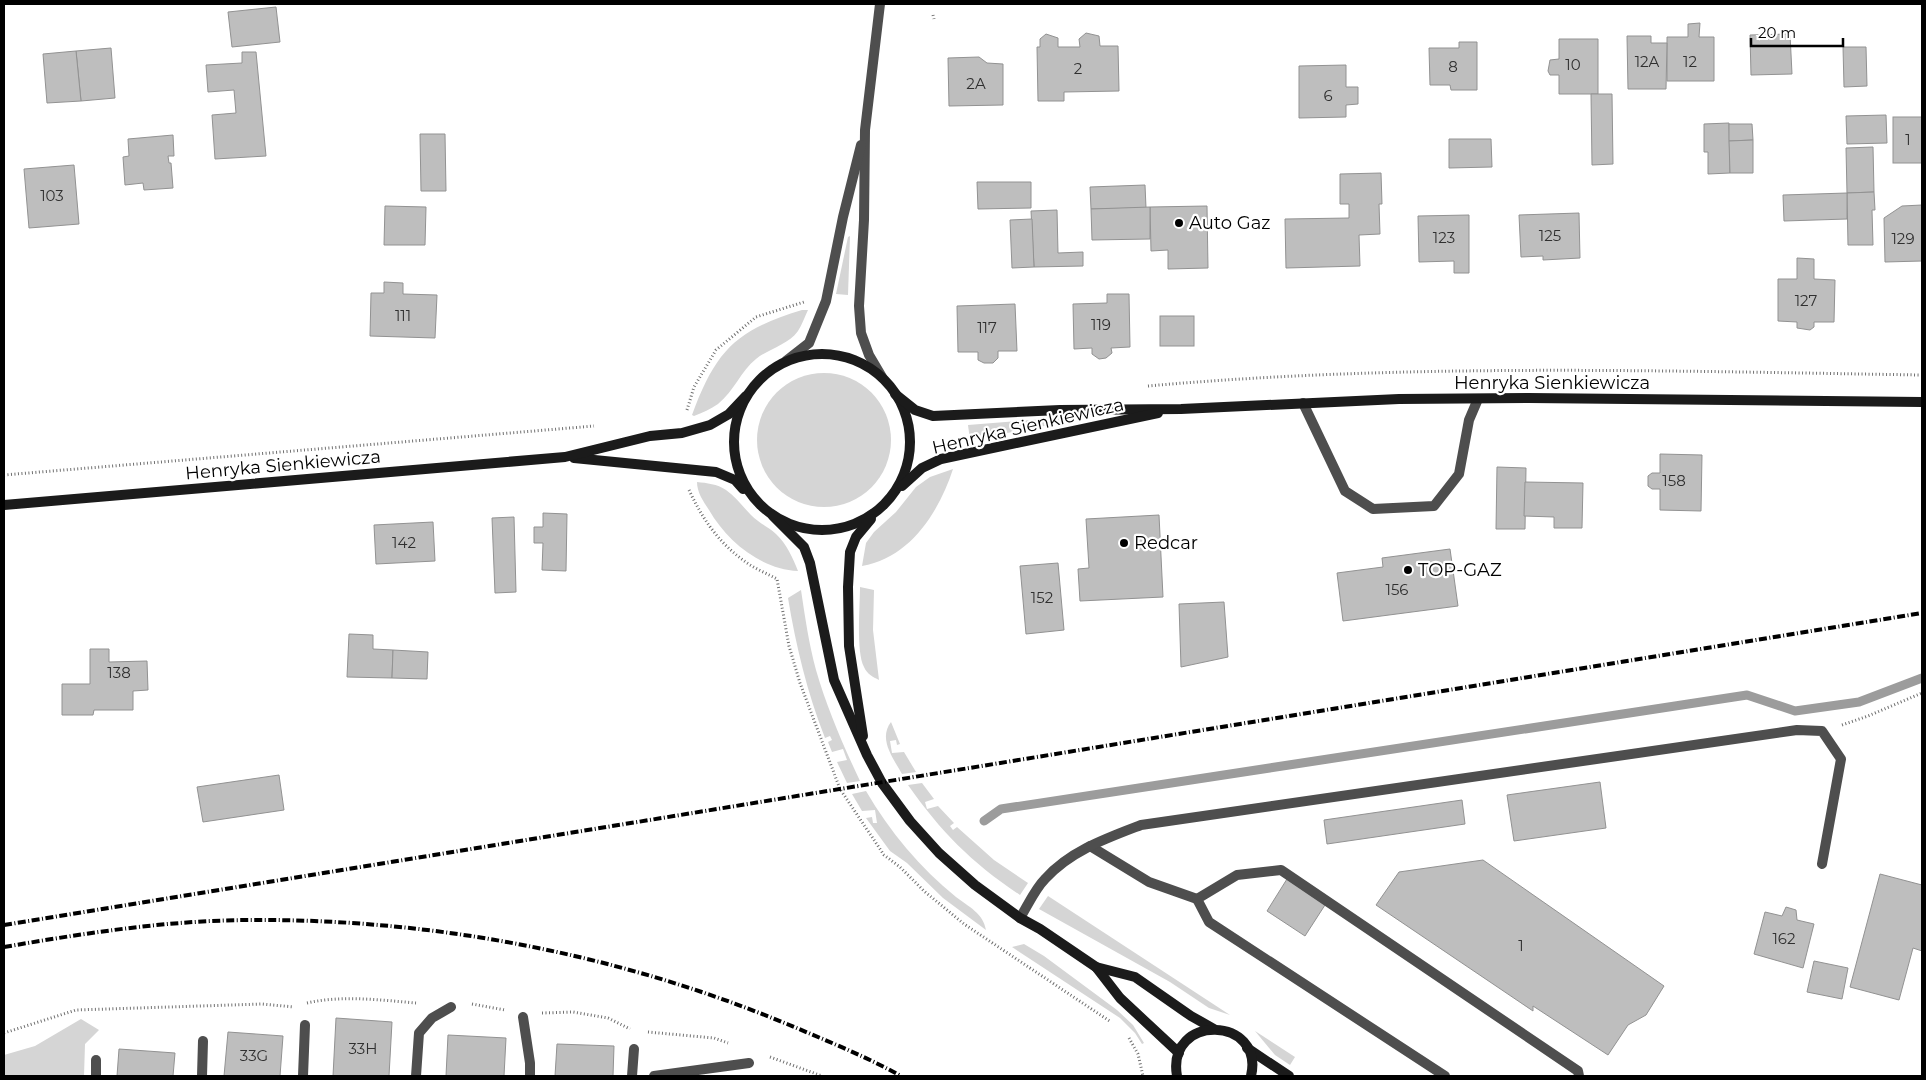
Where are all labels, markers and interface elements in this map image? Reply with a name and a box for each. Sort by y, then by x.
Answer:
scale bar [1751,15,1844,47]
text: 20 m [1758,23,1796,42]
house number: 12A [1635,52,1660,71]
house number: 12 [1683,52,1697,71]
house number: 10 [1565,55,1581,74]
house number: 8 [1448,57,1458,76]
house number: 2 [1074,59,1082,78]
house number: 2A [966,74,986,93]
house number: 6 [1323,86,1333,105]
house number: 1 [1905,130,1911,149]
house number: 103 [40,186,64,205]
place label: Auto Gaz [1189,212,1271,234]
marker: Auto Gaz [1173,217,1185,229]
house number: 125 [1539,226,1561,245]
house number: 123 [1433,228,1455,247]
house number: 129 [1891,229,1915,248]
house number: 127 [1795,291,1818,310]
house number: 111 [395,306,411,325]
house number: 119 [1091,315,1111,334]
house number: 117 [977,318,997,337]
street label: Henryka Sienkiewicza [1454,372,1650,394]
street label: Henryka Sienkiewicza [930,393,1126,459]
street label: Henryka Sienkiewicza [184,445,382,485]
house number: 158 [1662,471,1686,490]
place label: Redcar [1134,532,1198,554]
house number: 142 [392,533,416,552]
marker: Redcar [1118,537,1130,549]
place label: TOP-GAZ [1418,559,1502,581]
marker: TOP-GAZ [1402,564,1414,576]
house number: 156 [1385,580,1409,599]
house number: 152 [1031,588,1053,607]
house number: 138 [107,663,131,682]
house number: 162 [1772,929,1796,948]
house number: 1 [1518,936,1524,955]
house number: 33H [348,1039,378,1058]
house number: 33G [240,1046,268,1065]

